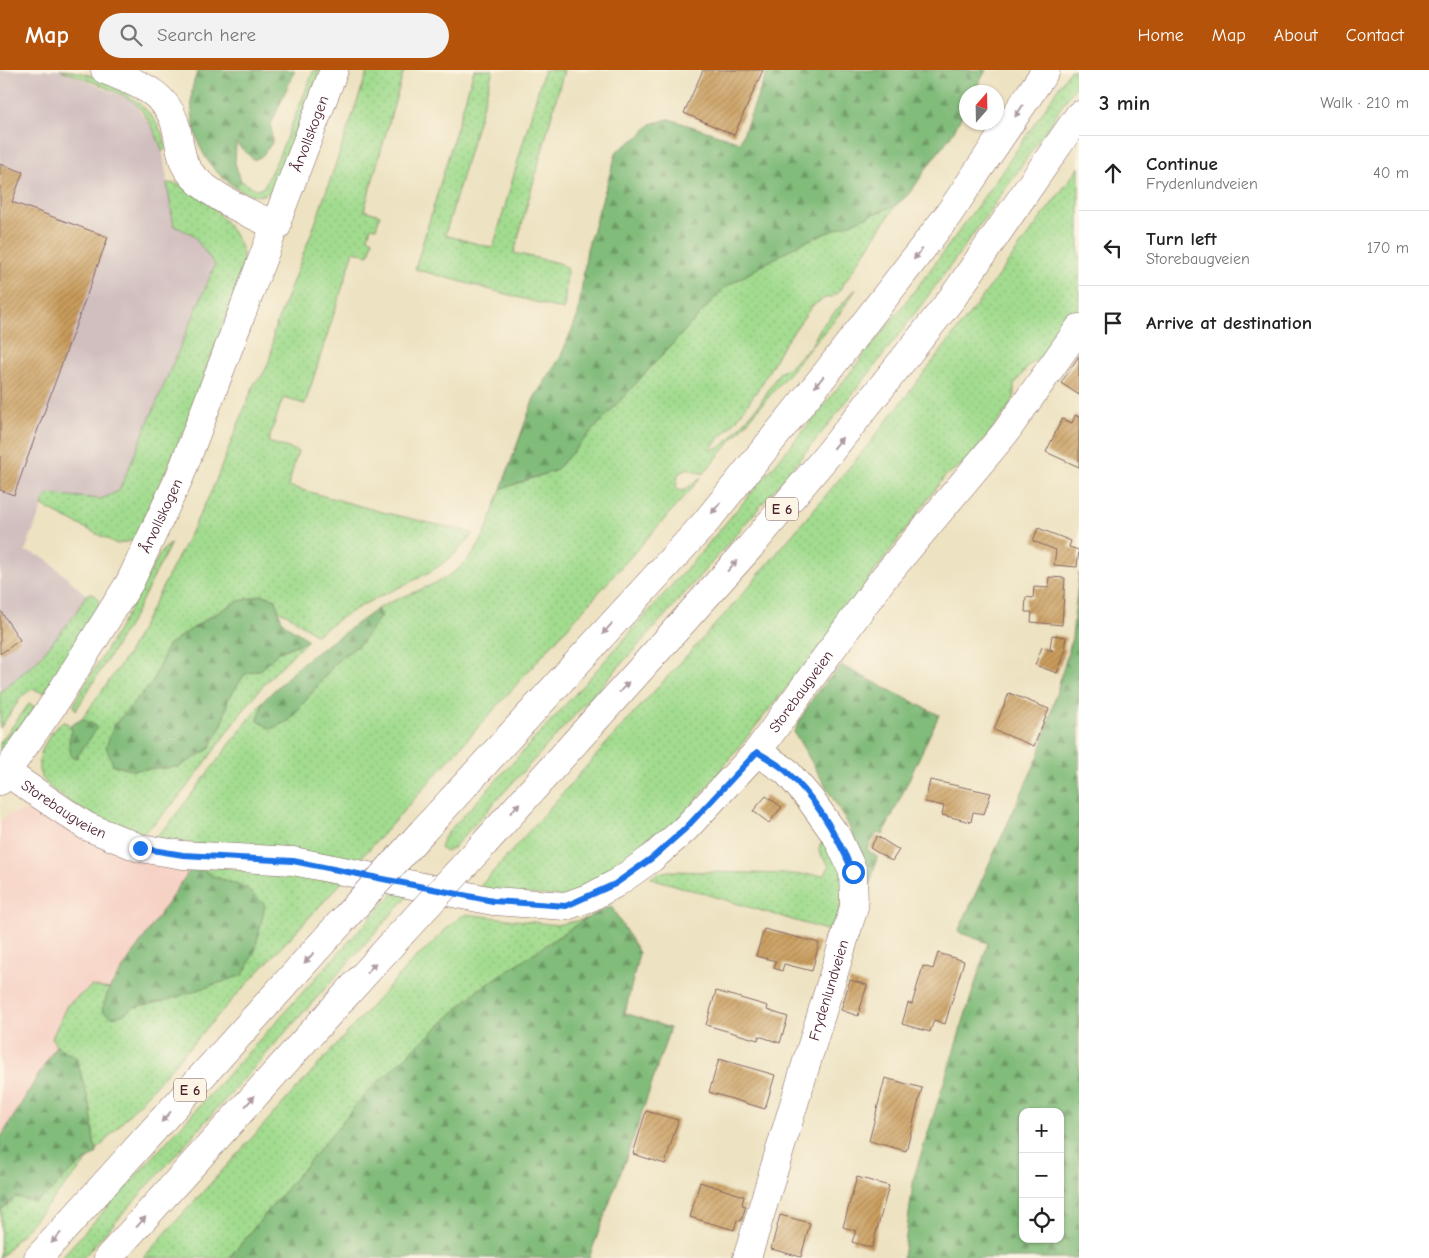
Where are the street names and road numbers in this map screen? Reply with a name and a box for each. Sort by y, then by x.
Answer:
street label: Årvollskogen [286,93,332,174]
street label: Årvollskogen [135,476,186,556]
road number: E 6 [766,498,798,520]
street label: Storebaugveien [765,647,837,736]
street label: Storebaugveien [18,776,109,842]
street label: Frydenlundveien [805,937,853,1043]
road number: E 6 [174,1078,206,1102]

